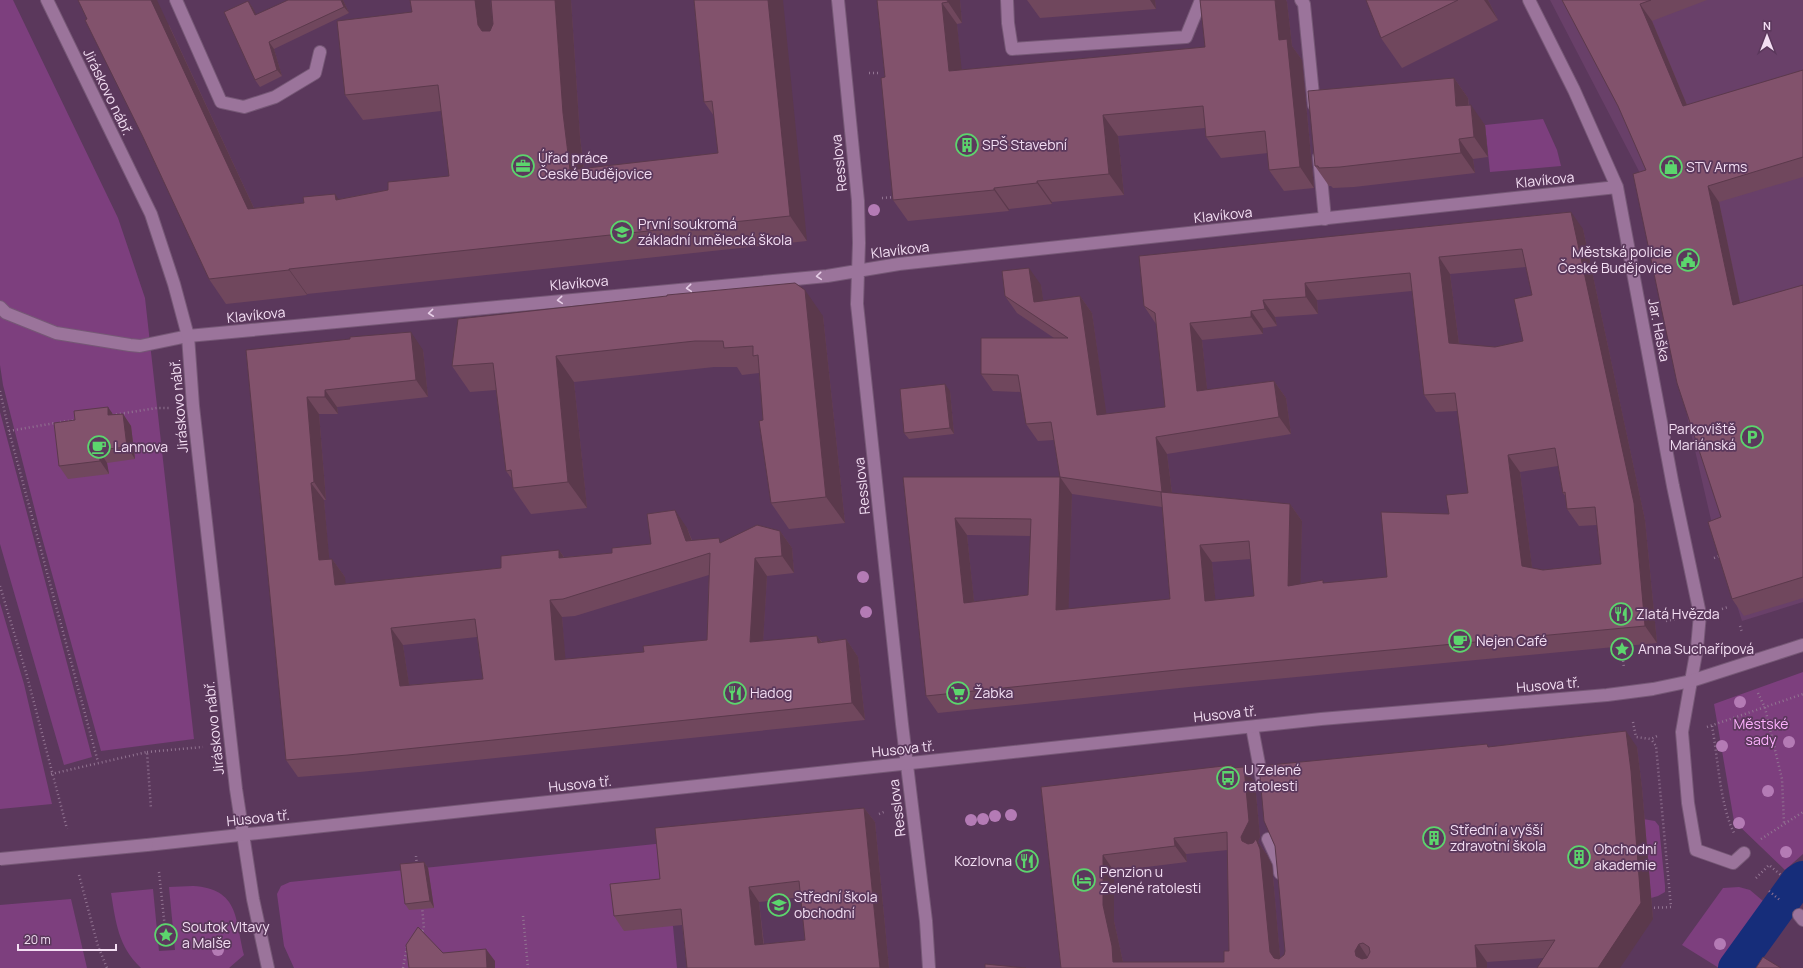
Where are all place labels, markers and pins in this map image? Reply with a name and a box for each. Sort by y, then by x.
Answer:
building icon: SPŠ Stavební [954,132,980,158]
place label: SPŠ Stavební [982,135,1067,154]
place label: Úřad práce České Budějovice [538,148,652,183]
office icon: Úřad práce České Budějovice [510,153,536,179]
shop icon: STV Arms [1658,154,1684,180]
place label: STV Arms [1686,157,1747,176]
place label: První soukromá základní umělecká škola [638,214,792,249]
school or university icon: První soukromá základní umělecká škola [609,219,635,245]
place label: Městská policie České Budějovice [1558,242,1672,277]
public building icon: Městská policie České Budějovice [1675,247,1701,273]
place label: Parkoviště Mariánská [1669,419,1736,454]
parking icon: Parkoviště Mariánská [1739,424,1765,450]
cafe icon: Lannova [86,434,112,460]
place label: Lannova [114,437,168,456]
restaurant icon: Zlatá Hvězda [1608,601,1634,627]
place label: Zlatá Hvězda [1636,604,1720,623]
cafe icon: Nejen Café [1447,628,1473,654]
place label: Nejen Café [1476,631,1547,650]
place icon: Anna Suchařípová [1609,636,1635,662]
place label: Anna Suchařípová [1638,639,1754,658]
restaurant icon: Hadog [722,680,748,706]
supermarket icon: Žabka [945,680,971,706]
place label: Hadog [750,683,792,702]
place label: Žabka [974,683,1013,702]
place label: U Zelené ratolesti [1244,760,1301,795]
bus stop icon: U Zelené ratolesti [1215,765,1241,791]
place label: Střední a vyšší zdravotní škola [1450,820,1546,855]
building icon: Střední a vyšší zdravotní škola [1421,825,1447,851]
place label: Obchodní akademie [1594,839,1657,874]
building icon: Obchodní akademie [1566,844,1592,870]
restaurant icon: Kozlovna [1014,848,1040,874]
place label: Kozlovna [954,851,1012,870]
place label: Penzion u Zelené ratolesti [1100,862,1201,897]
hotel icon: Penzion u Zelené ratolesti [1071,867,1097,893]
place label: Střední škola obchodní [794,887,878,922]
school or university icon: Střední škola obchodní [766,892,792,918]
place label: Soutok Vltavy a Malše [182,917,270,952]
place icon: Soutok Vltavy a Malše [153,922,179,948]

